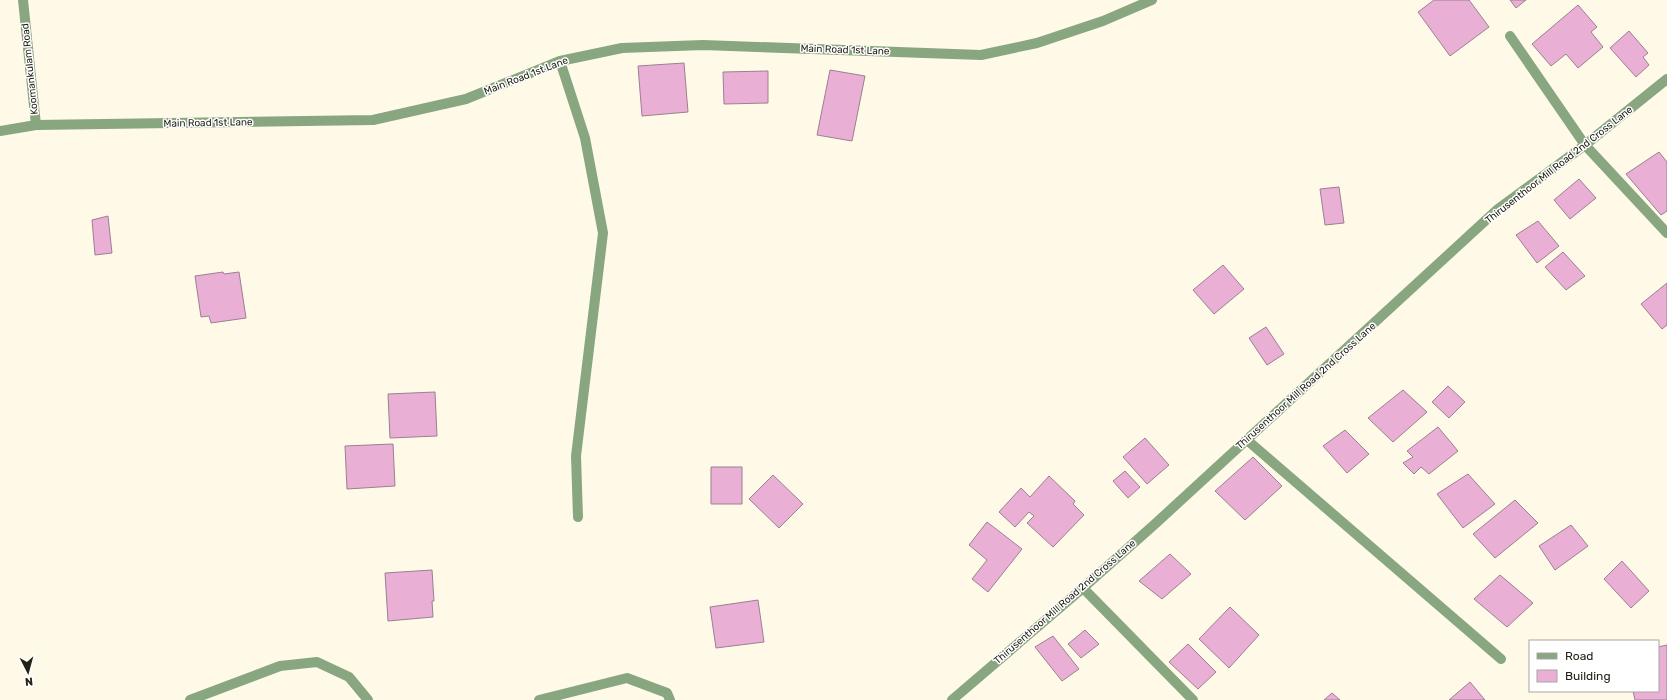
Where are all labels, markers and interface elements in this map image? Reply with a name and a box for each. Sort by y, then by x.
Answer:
street label: Koomankulam Road [19,23,41,115]
street label: Main Road 1st Lane [800,42,890,58]
street label: Main Road 1st Lane [482,54,570,98]
street label: Thirusenthoor Mill Road 2nd Cross Lane [1483,103,1635,226]
street label: Main Road 1st Lane [163,116,253,130]
street label: Thirusenthoor Mill Road 2nd Cross Lane [1234,320,1379,452]
street label: Thirusenthoor Mill Road 2nd Cross Lane [992,537,1139,667]
legend [1529,640,1659,692]
text: Road [1565,649,1593,663]
north arrow [8,652,48,692]
text: Building [1565,669,1611,683]
text: N [24,675,34,688]

